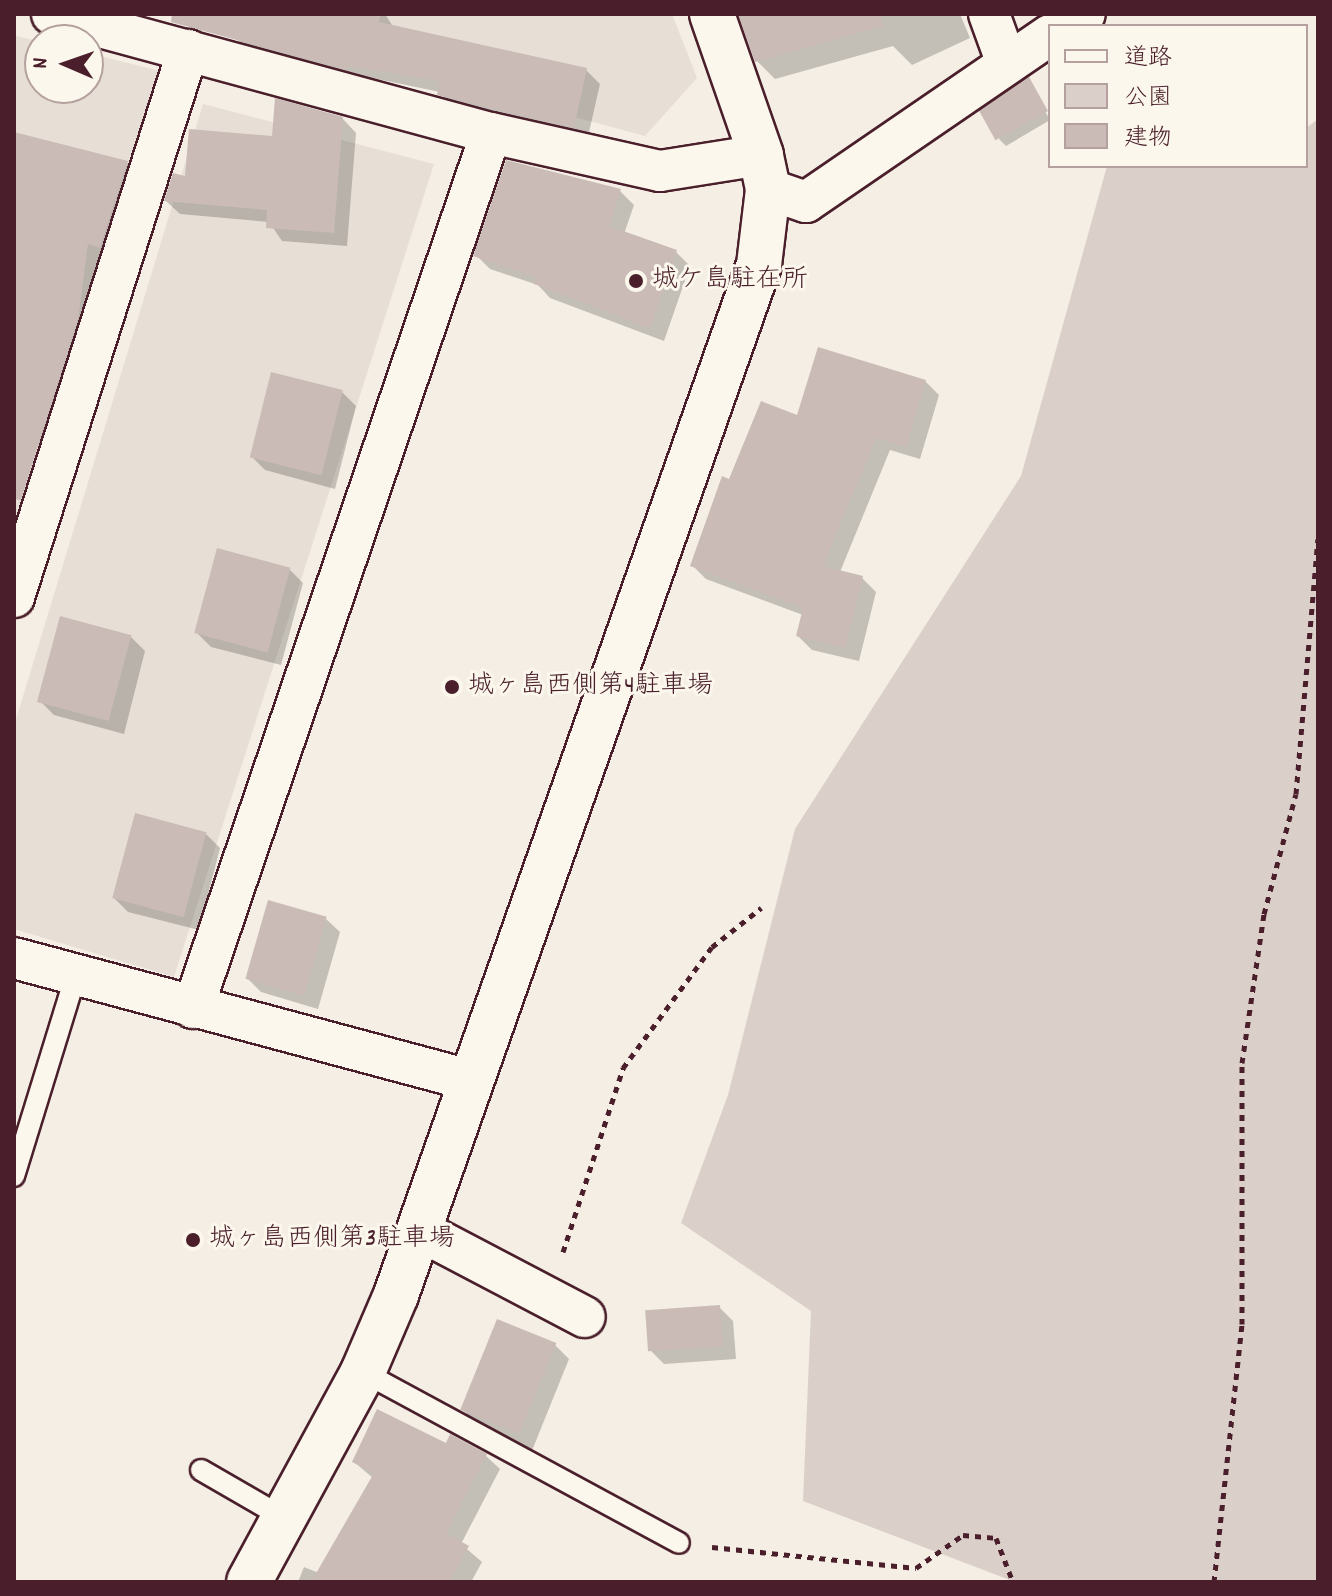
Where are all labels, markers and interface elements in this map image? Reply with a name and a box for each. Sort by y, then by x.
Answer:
north arrow [24,24,104,104]
legend [1048,24,1308,168]
text: 道路 [1124,42,1172,76]
text: N [26,57,57,69]
text: 公園 [1124,82,1172,116]
text: 建物 [1124,122,1172,156]
place label: 城ケ島駐在所 [652,265,808,297]
marker: 城ケ島駐在所 [627,272,645,290]
place label: 城ヶ島西側第4駐車場 [468,671,713,703]
marker: 城ヶ島西側第4駐車場 [443,678,461,696]
place label: 城ヶ島西側第3駐車場 [209,1224,455,1256]
marker: 城ヶ島西側第3駐車場 [184,1231,202,1249]

